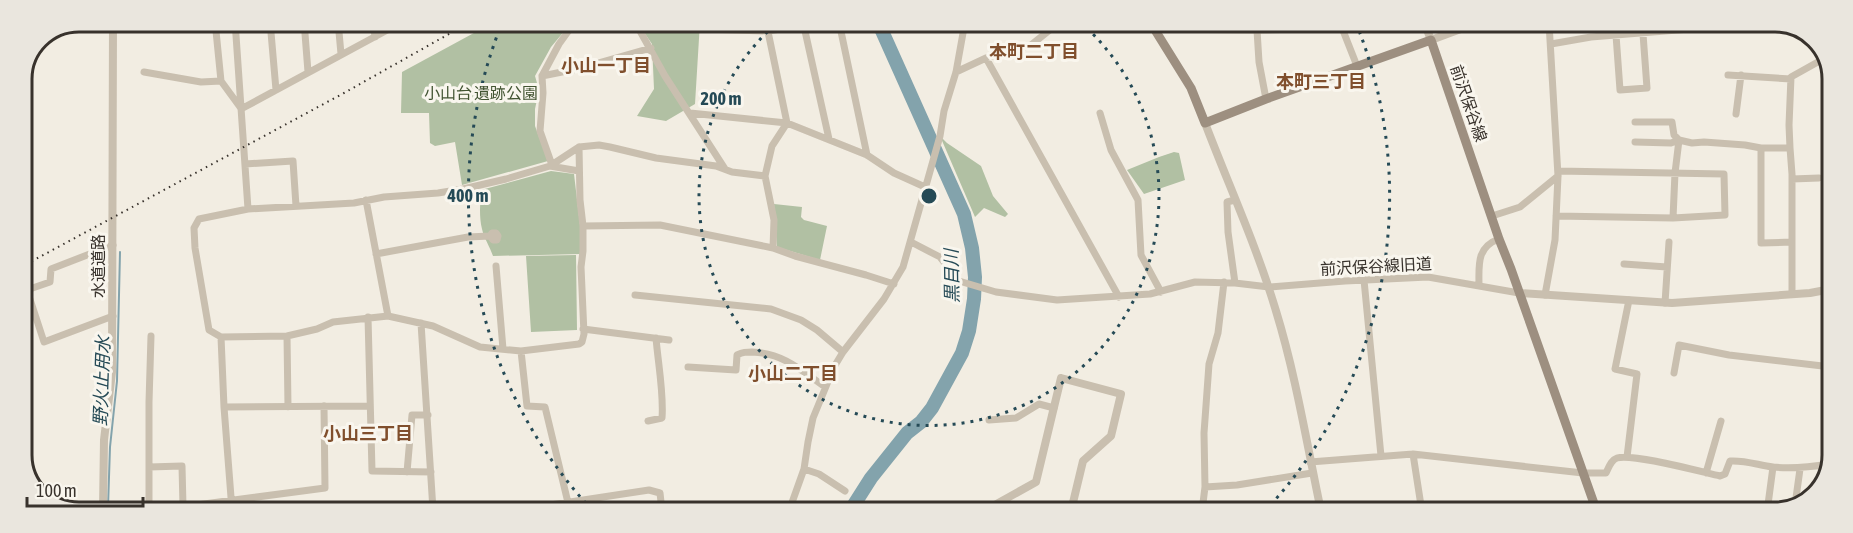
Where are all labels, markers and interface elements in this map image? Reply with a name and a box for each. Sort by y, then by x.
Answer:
district label: 本町二丁目 [989,41,1079,62]
district label: 小山一丁目 [561,55,651,76]
street label: 前沢保谷線 [1447,62,1491,144]
district label: 本町三丁目 [1276,71,1366,92]
park label: 小山台 遺跡公園 [424,84,538,102]
text: 200 m [701,88,741,109]
text: 400 m [447,185,488,206]
centre of rings [919,186,939,206]
street label: 水道道路 [89,234,107,298]
water label: 黒目川 [940,247,962,303]
street label: 前沢保谷線旧道 [1320,254,1432,278]
water label: 野火止用水 [89,334,114,426]
district label: 小山二丁目 [748,363,838,384]
district label: 小山三丁目 [323,423,413,444]
scale bar [27,470,142,508]
text: 100 m [36,480,77,501]

